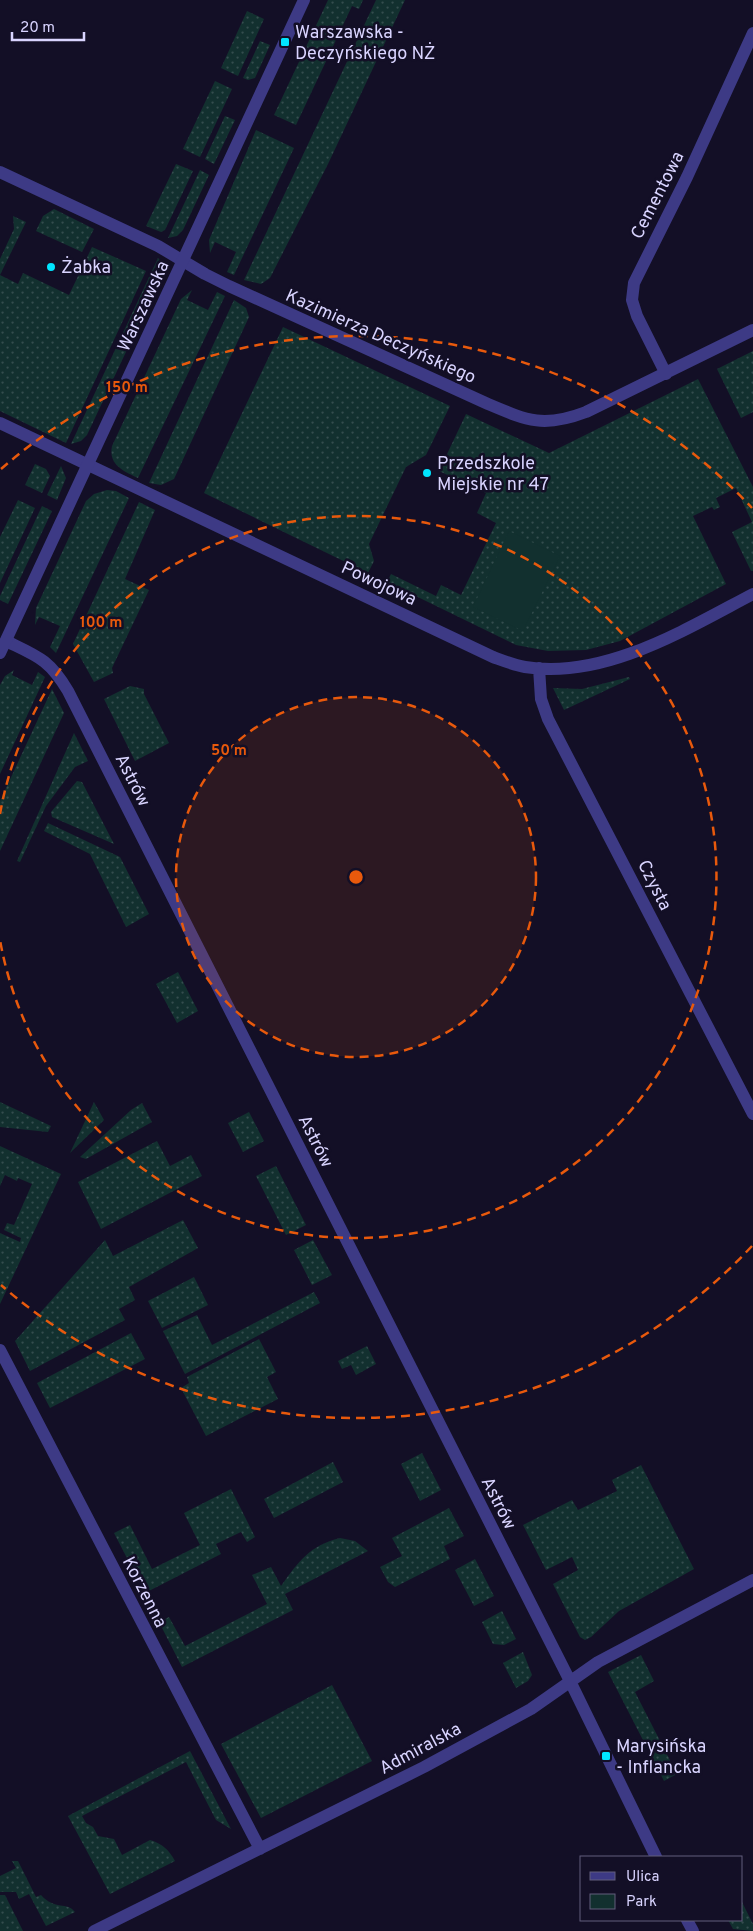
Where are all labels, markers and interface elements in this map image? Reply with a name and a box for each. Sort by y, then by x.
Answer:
scale bar [12,10,85,42]
text: 20 m [20,19,55,38]
place label: Warszawska - Deczyńskiego NŻ [295,22,435,66]
marker: Warszawska - Deczyńskiego NŻ [279,36,291,48]
street label: Cementowa [626,148,690,243]
place label: Żabka [61,255,111,280]
street label: Warszawska [113,258,175,356]
marker: Żabka [45,261,57,273]
street label: Kazimierza Deczyńskiego [281,285,479,390]
text: 150 m [106,379,148,398]
place label: Przedszkole Miejskie nr 47 [437,453,549,497]
marker: Przedszkole Miejskie nr 47 [421,467,433,479]
street label: Powojowa [337,557,420,612]
text: 100 m [80,614,122,633]
text: 50 m [211,742,247,761]
street label: Astrów [109,751,155,811]
street label: Czysta [631,856,676,915]
centre of rings [347,868,365,886]
street label: Astrów [292,1112,338,1172]
street label: Astrów [475,1474,521,1534]
street label: Korzenna [116,1553,171,1632]
street label: Admiralska [376,1718,466,1781]
place label: Marysińska - Inflancka [616,1736,706,1780]
marker: Marysińska - Inflancka [600,1750,612,1762]
legend [580,1856,743,1921]
text: Ulica [626,1868,659,1887]
text: Park [626,1893,657,1912]

